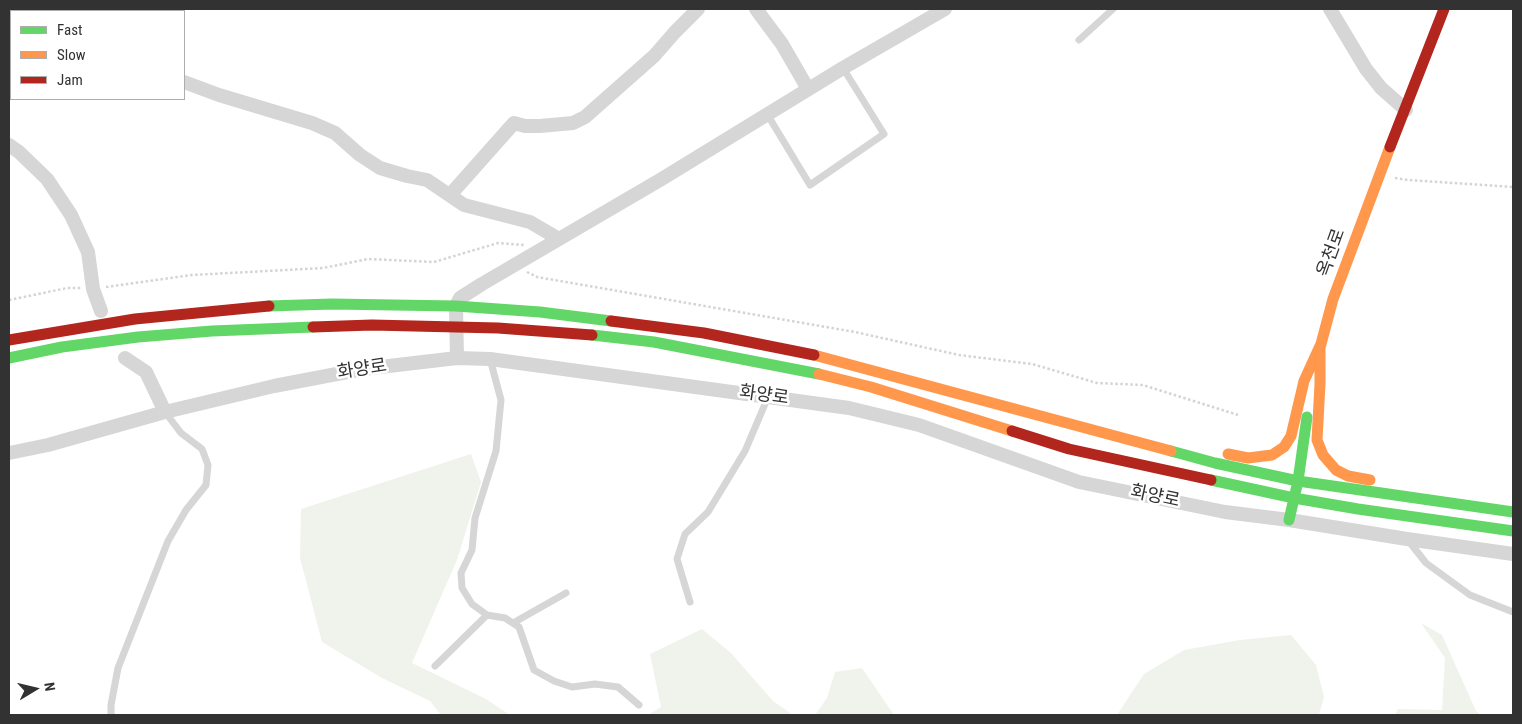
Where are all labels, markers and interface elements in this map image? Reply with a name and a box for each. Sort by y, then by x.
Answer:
legend [10,10,185,100]
text: Fast [57,21,82,39]
text: Slow [57,46,86,64]
text: Jam [57,71,83,89]
street label: 옥천로 [1313,226,1351,280]
street label: 화양로 [336,355,388,385]
street label: 화양로 [738,382,790,410]
street label: 화양로 [1128,481,1182,513]
north arrow [10,664,60,714]
text: N [41,681,58,692]

